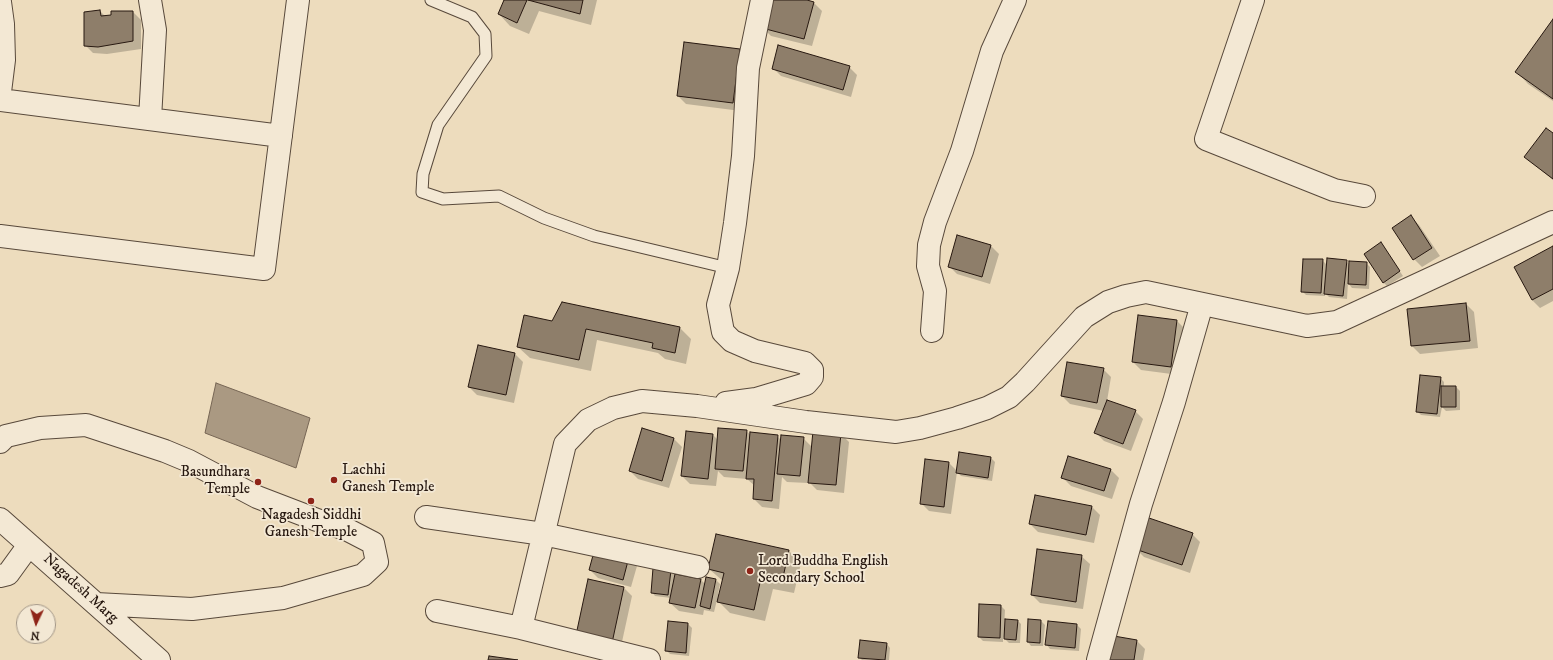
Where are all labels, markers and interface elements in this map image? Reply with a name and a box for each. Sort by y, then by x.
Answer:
place label: Lachhi Ganesh Temple [342,462,434,497]
place label: Basundhara Temple [180,464,250,499]
marker: Lachhi Ganesh Temple [329,475,339,485]
marker: Basundhara Temple [253,477,263,487]
marker: Nagadesh Siddhi Ganesh Temple [306,496,316,506]
place label: Nagadesh Siddhi Ganesh Temple [261,507,361,542]
street label: Nagadesh Marg [39,551,121,627]
place label: Lord Buddha English Secondary School [758,553,888,588]
marker: Lord Buddha English Secondary School [745,566,755,576]
north arrow [16,604,56,644]
text: N [30,628,40,642]

